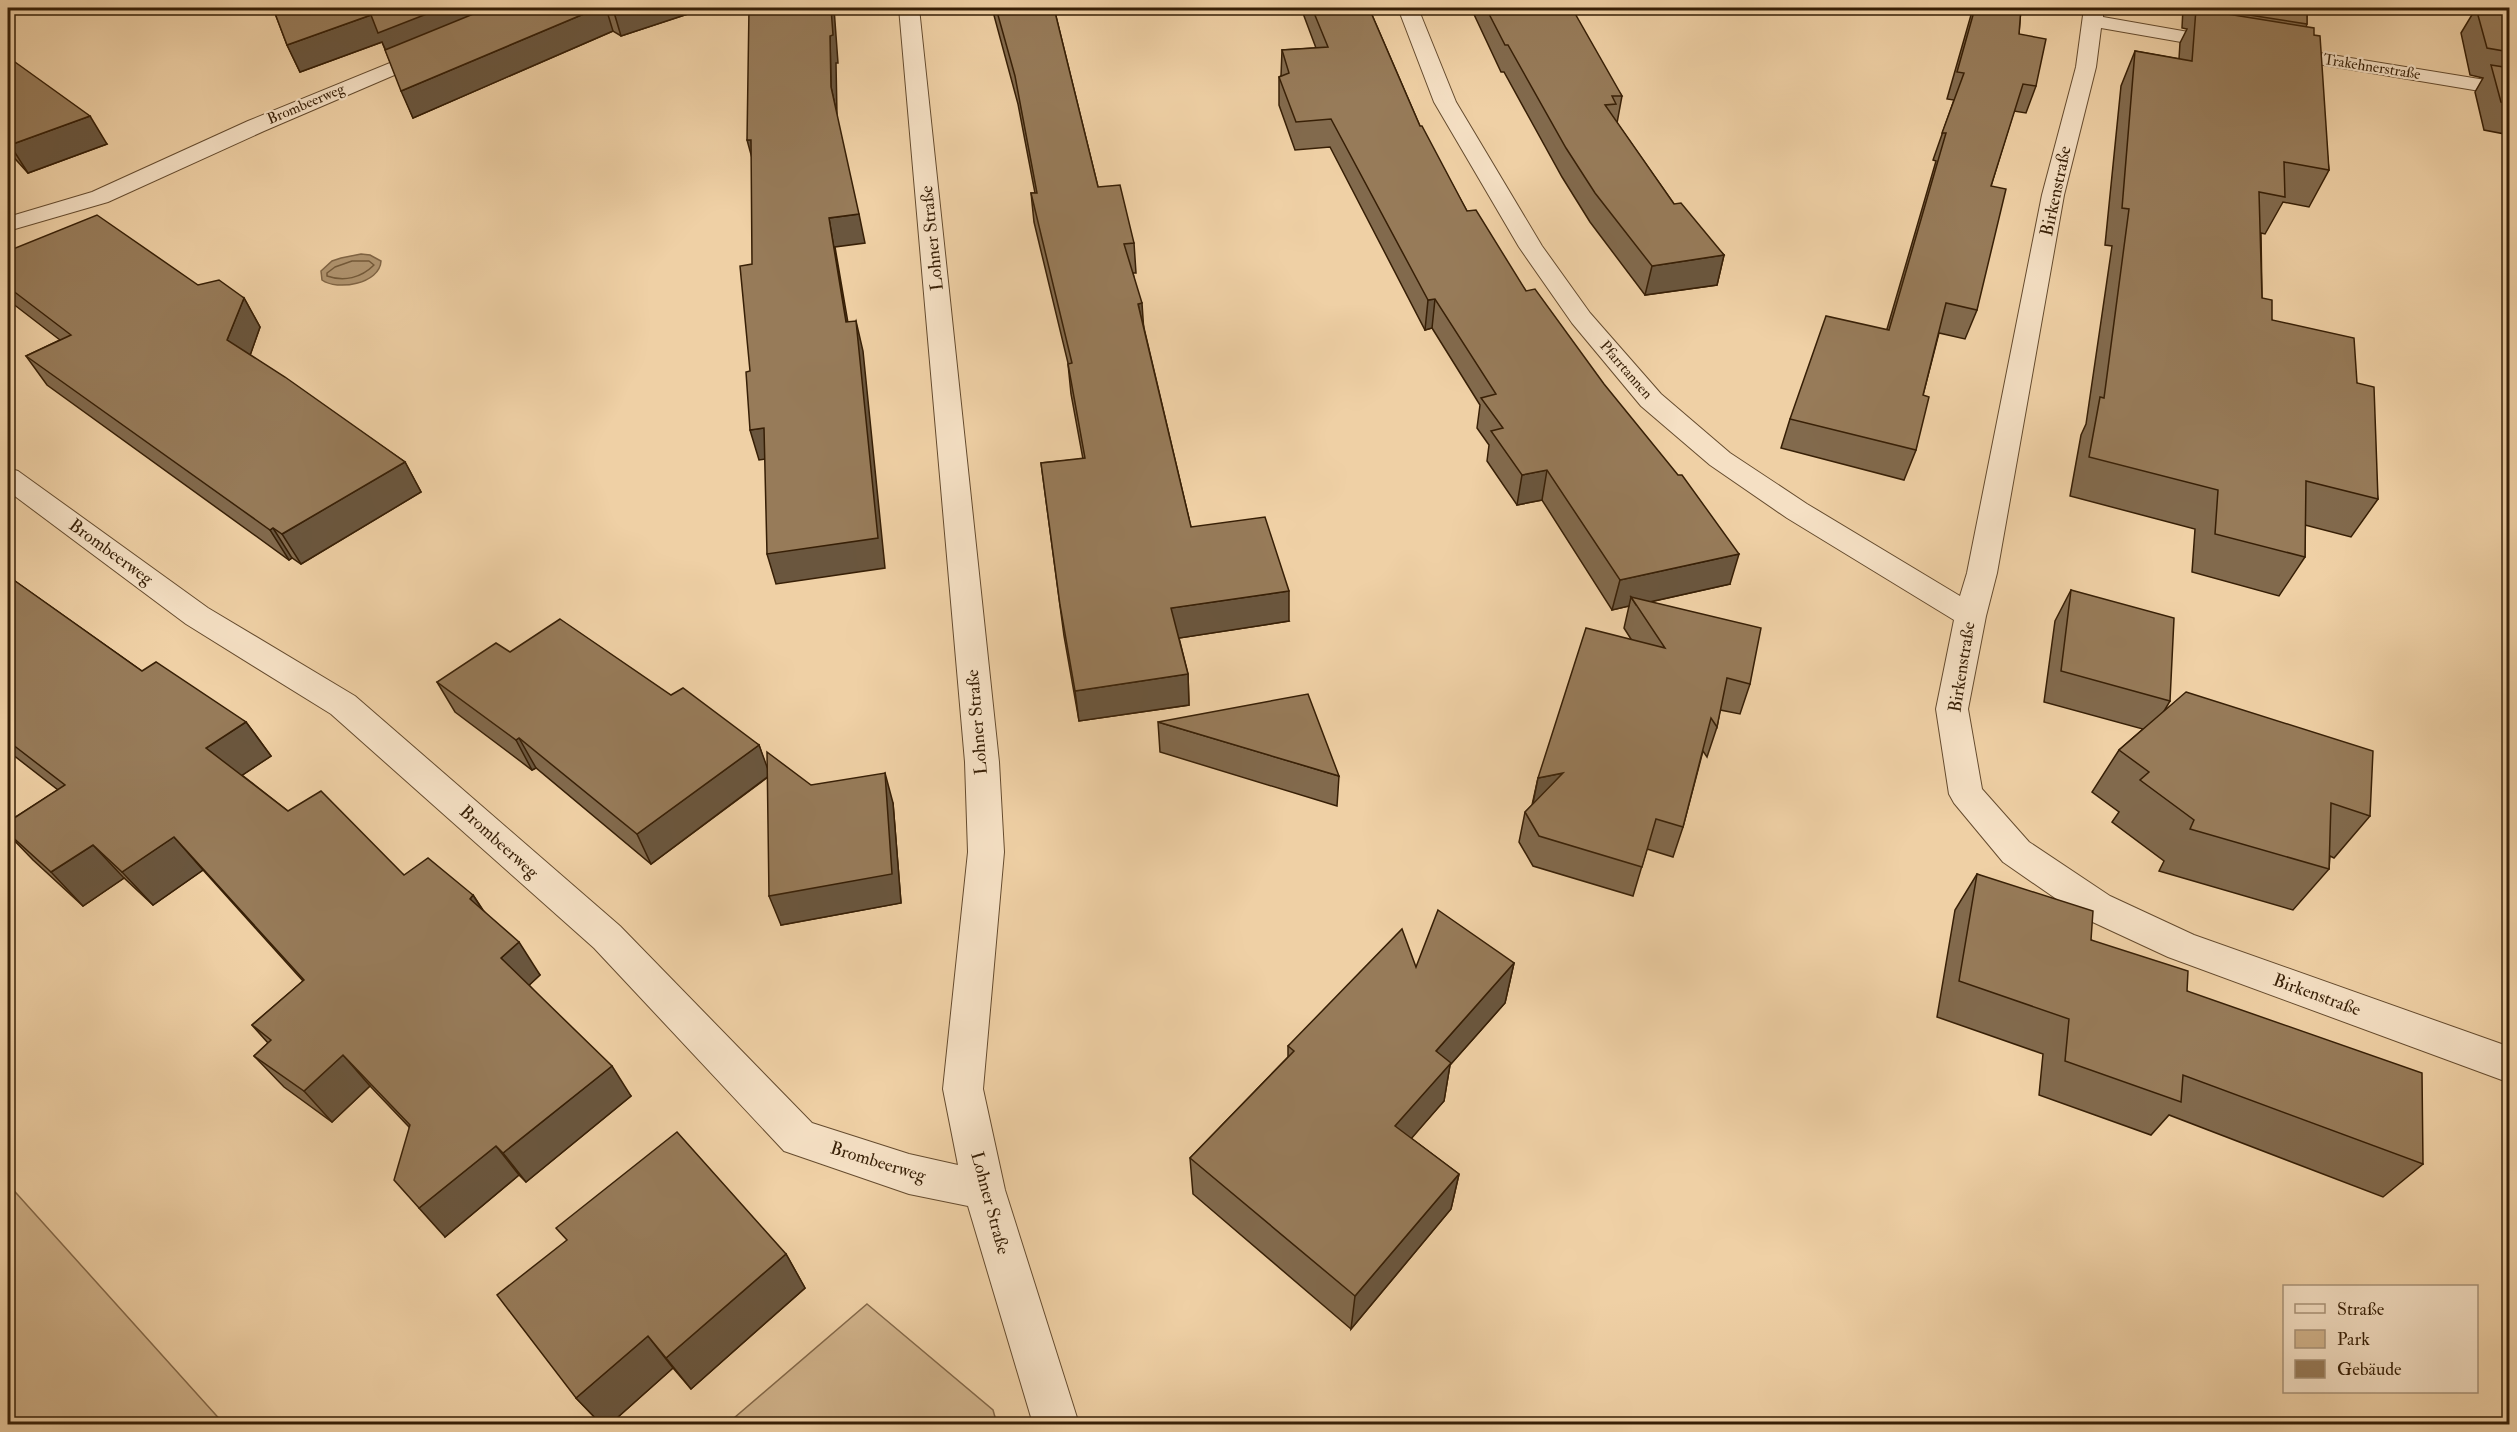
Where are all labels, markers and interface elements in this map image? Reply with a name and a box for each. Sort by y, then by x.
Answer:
street label: Trakehnerstraße [2322,50,2422,84]
street label: Brombeerweg [264,79,348,129]
street label: Birkenstraße [2035,143,2077,238]
street label: Lohner Straße [915,184,949,292]
street label: Pfarrtannen [1595,337,1657,403]
street label: Brombeerweg [64,514,159,591]
street label: Birkenstraße [1943,619,1981,714]
street label: Lohner Straße [961,668,993,776]
street label: Brombeerweg [455,800,544,884]
street label: Birkenstraße [2270,969,2364,1022]
street label: Brombeerweg [827,1137,930,1188]
street label: Lohner Straße [965,1149,1015,1257]
legend [2283,1285,2478,1393]
text: Straße [2337,1298,2385,1321]
text: Park [2337,1328,2370,1351]
text: Gebäude [2337,1358,2402,1381]

